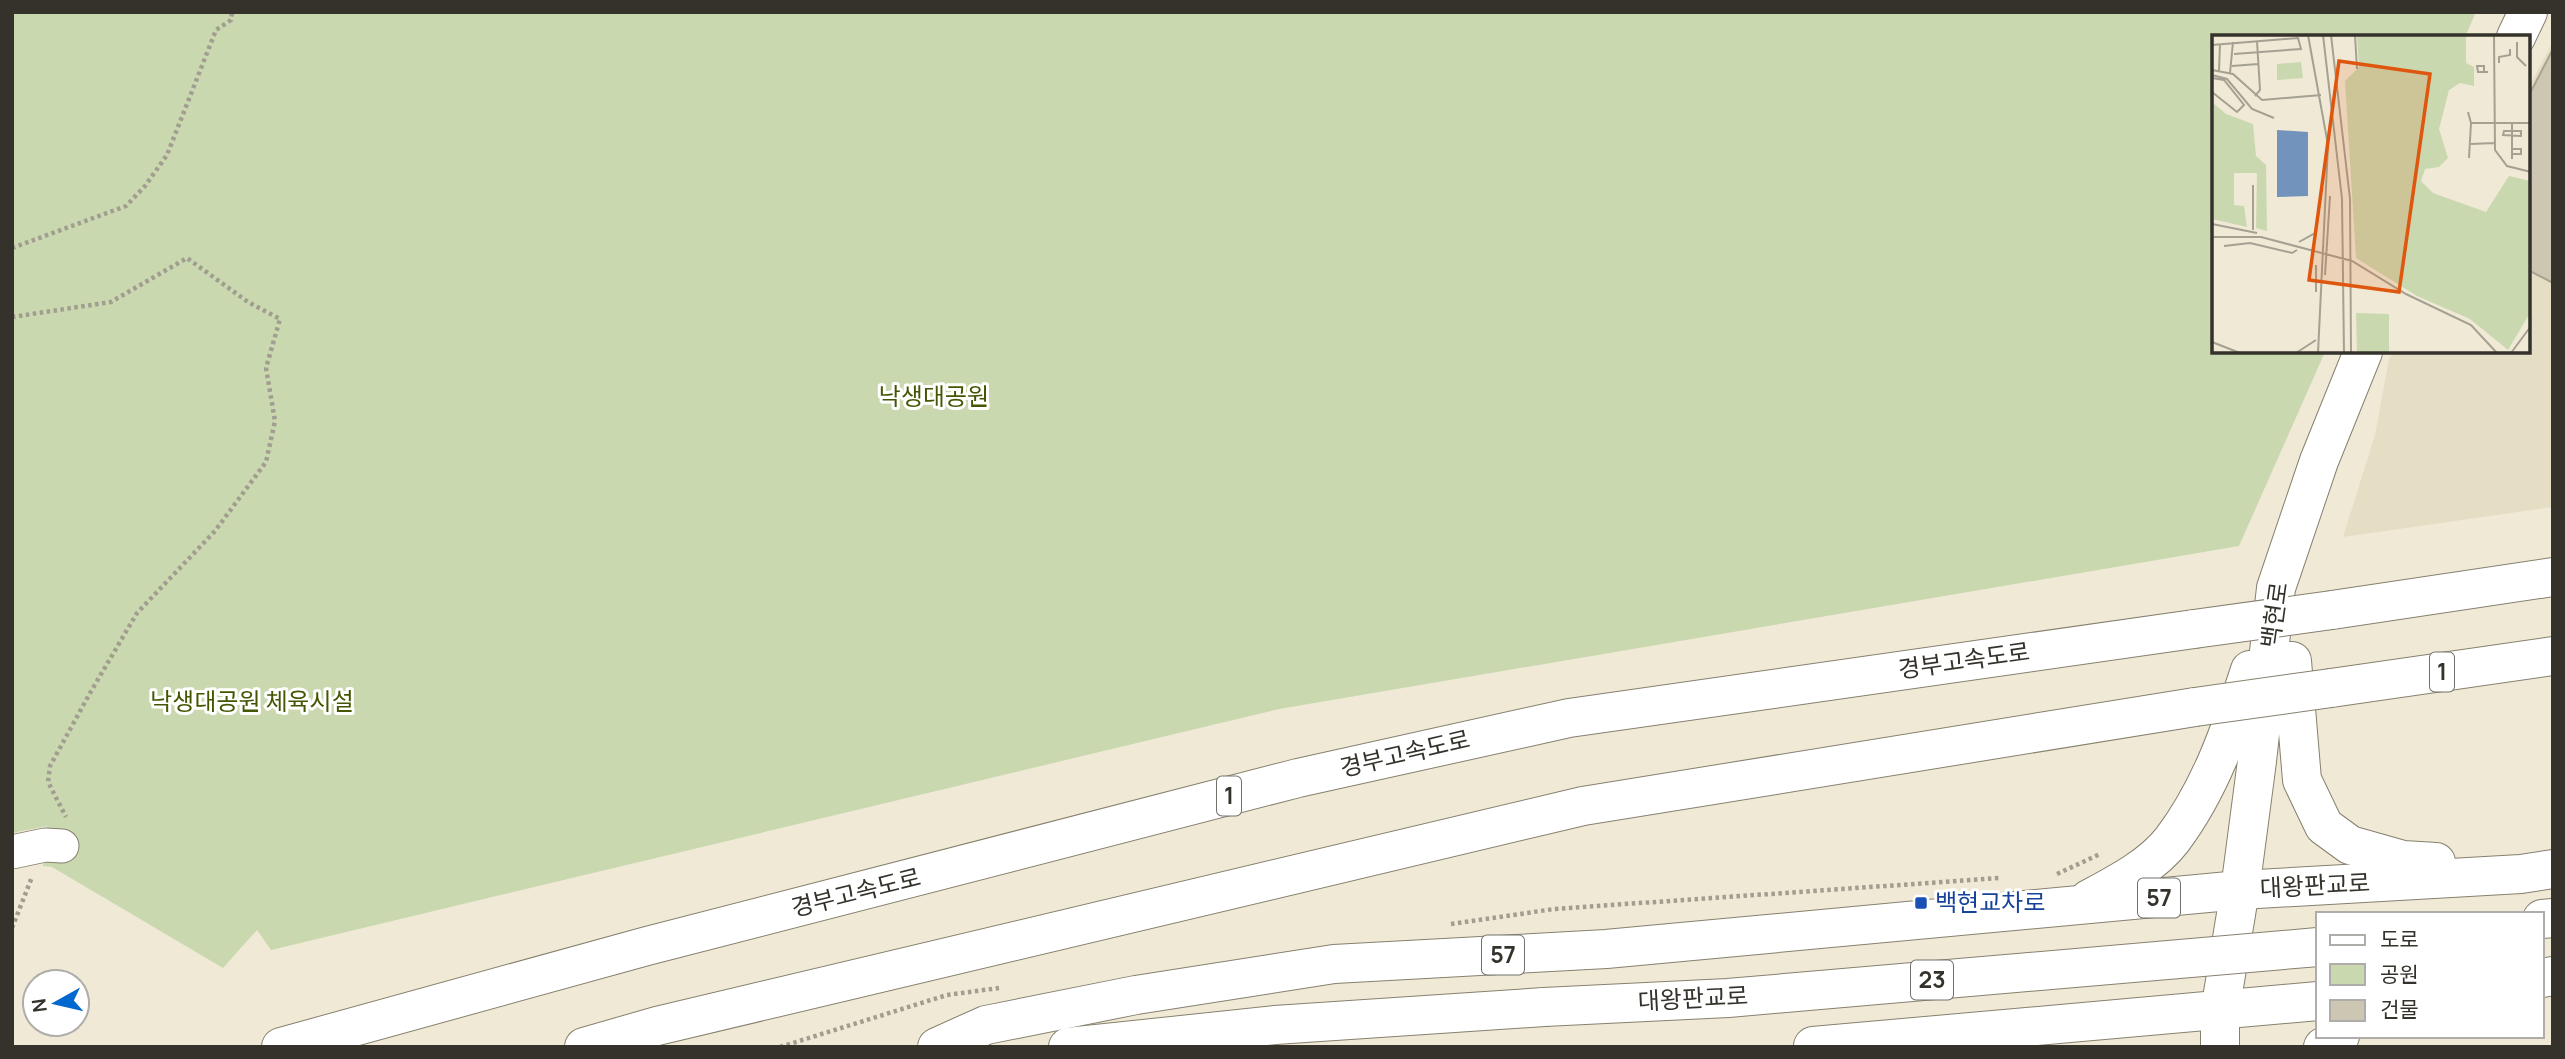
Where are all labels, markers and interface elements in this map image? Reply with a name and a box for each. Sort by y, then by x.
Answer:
inset map [2212,35,2530,354]
park label: 낙생대공원 [879,379,989,412]
street label: 백현로 [2253,580,2294,650]
street label: 경부고속도로 [1896,634,2032,685]
road number: 1 [2430,652,2454,692]
park label: 낙생대공원 체육시설 [150,684,354,717]
street label: 경부고속도로 [1336,722,1473,784]
road number: 1 [1217,776,1241,816]
street label: 경부고속도로 [787,860,924,924]
street label: 대왕판교로 [2259,865,2371,904]
road number: 57 [2138,878,2180,917]
place label: 백현교차로 [1935,885,2045,918]
marker: 백현교차로 [1913,895,1929,911]
legend [2316,912,2544,1038]
text: 도로 [2380,925,2419,953]
road number: 57 [1482,936,1524,974]
road number: 23 [1911,960,1953,1000]
text: 공원 [2380,960,2419,988]
north arrow [21,968,91,1038]
street label: 대왕판교로 [1637,978,1749,1017]
text: 건물 [2380,995,2419,1023]
text: N [25,997,53,1014]

